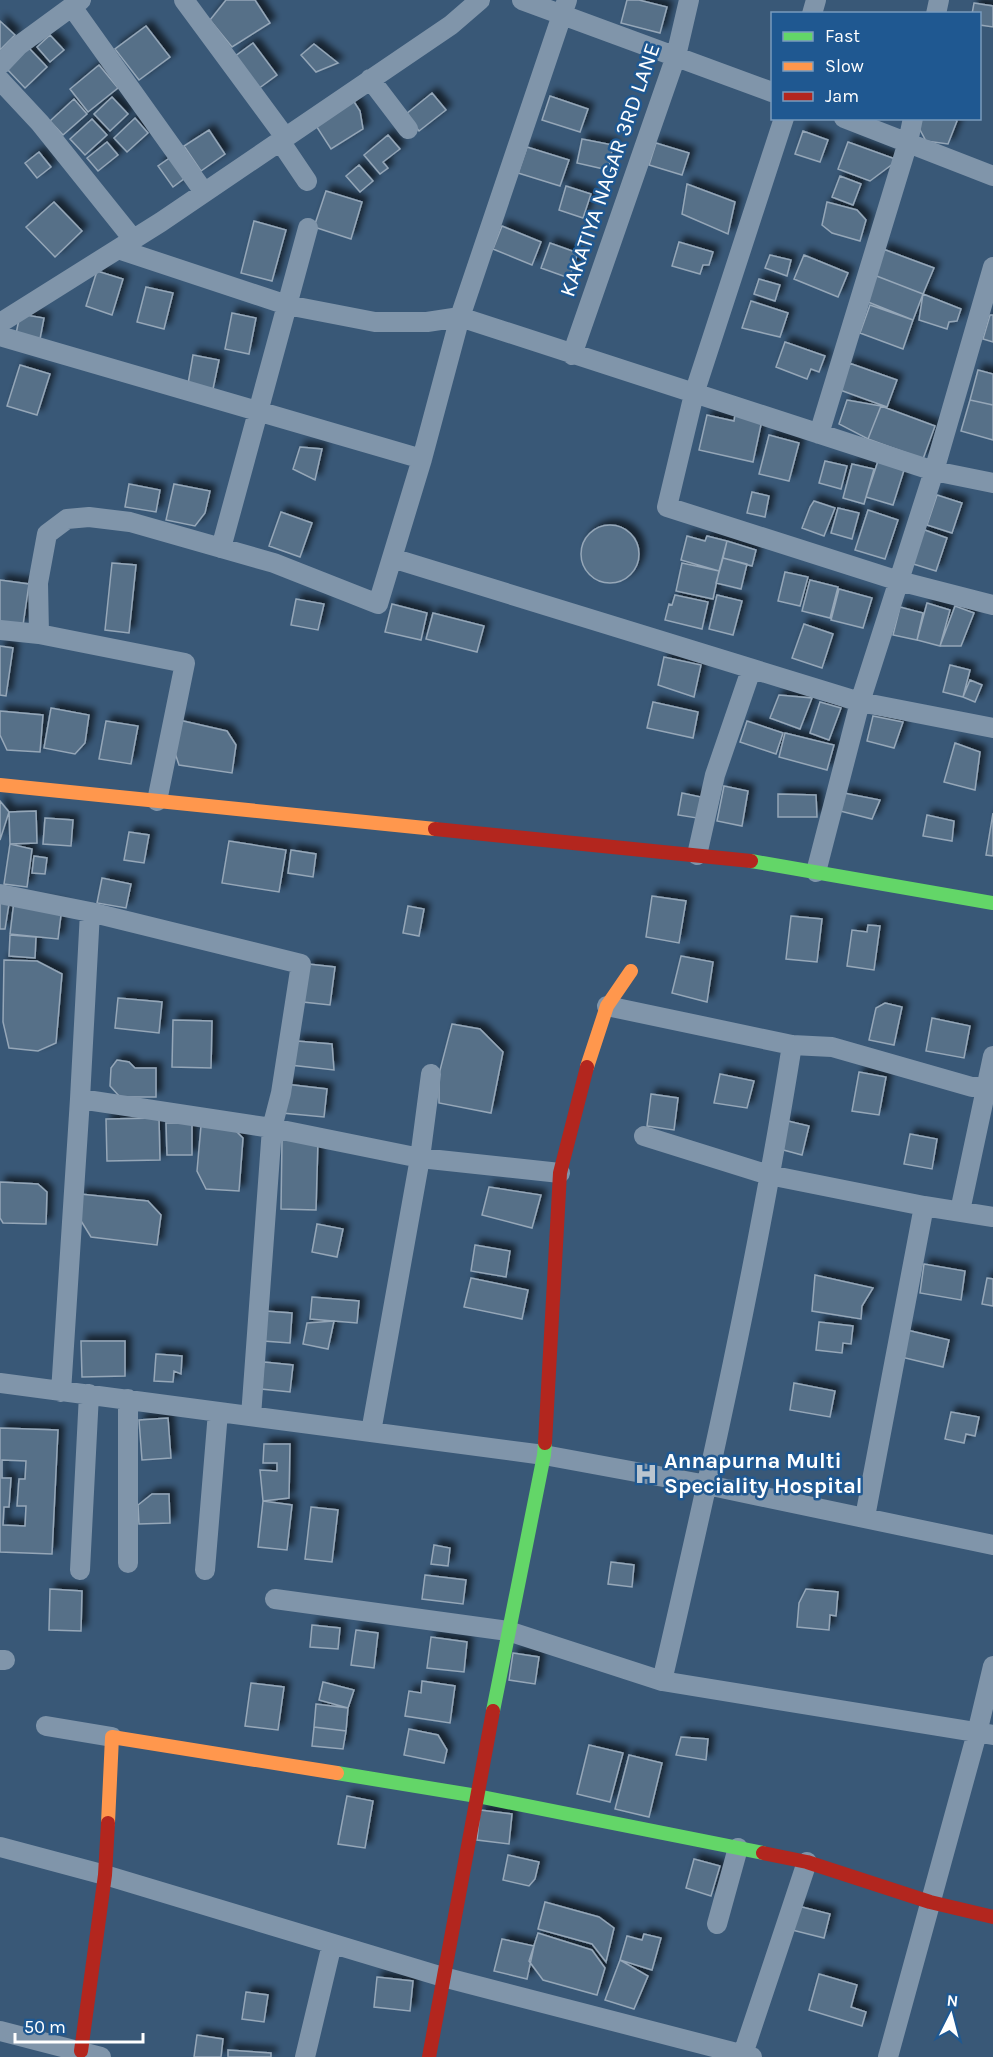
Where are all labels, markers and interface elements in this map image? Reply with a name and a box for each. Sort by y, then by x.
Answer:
legend [771,12,981,120]
text: Fast [825,25,860,47]
street label: KAKATIYA NAGAR 3RD LANE [554,40,666,300]
text: Slow [825,55,864,77]
text: Jam [825,85,859,107]
place label: Annapurna Multi Speciality Hospital [664,1448,863,1499]
hospital icon: Annapurna Multi Speciality Hospital [633,1461,659,1487]
north arrow [921,1985,981,2045]
text: N [946,1991,959,2011]
scale bar [15,2006,142,2044]
text: 50 m [24,2016,66,2038]

